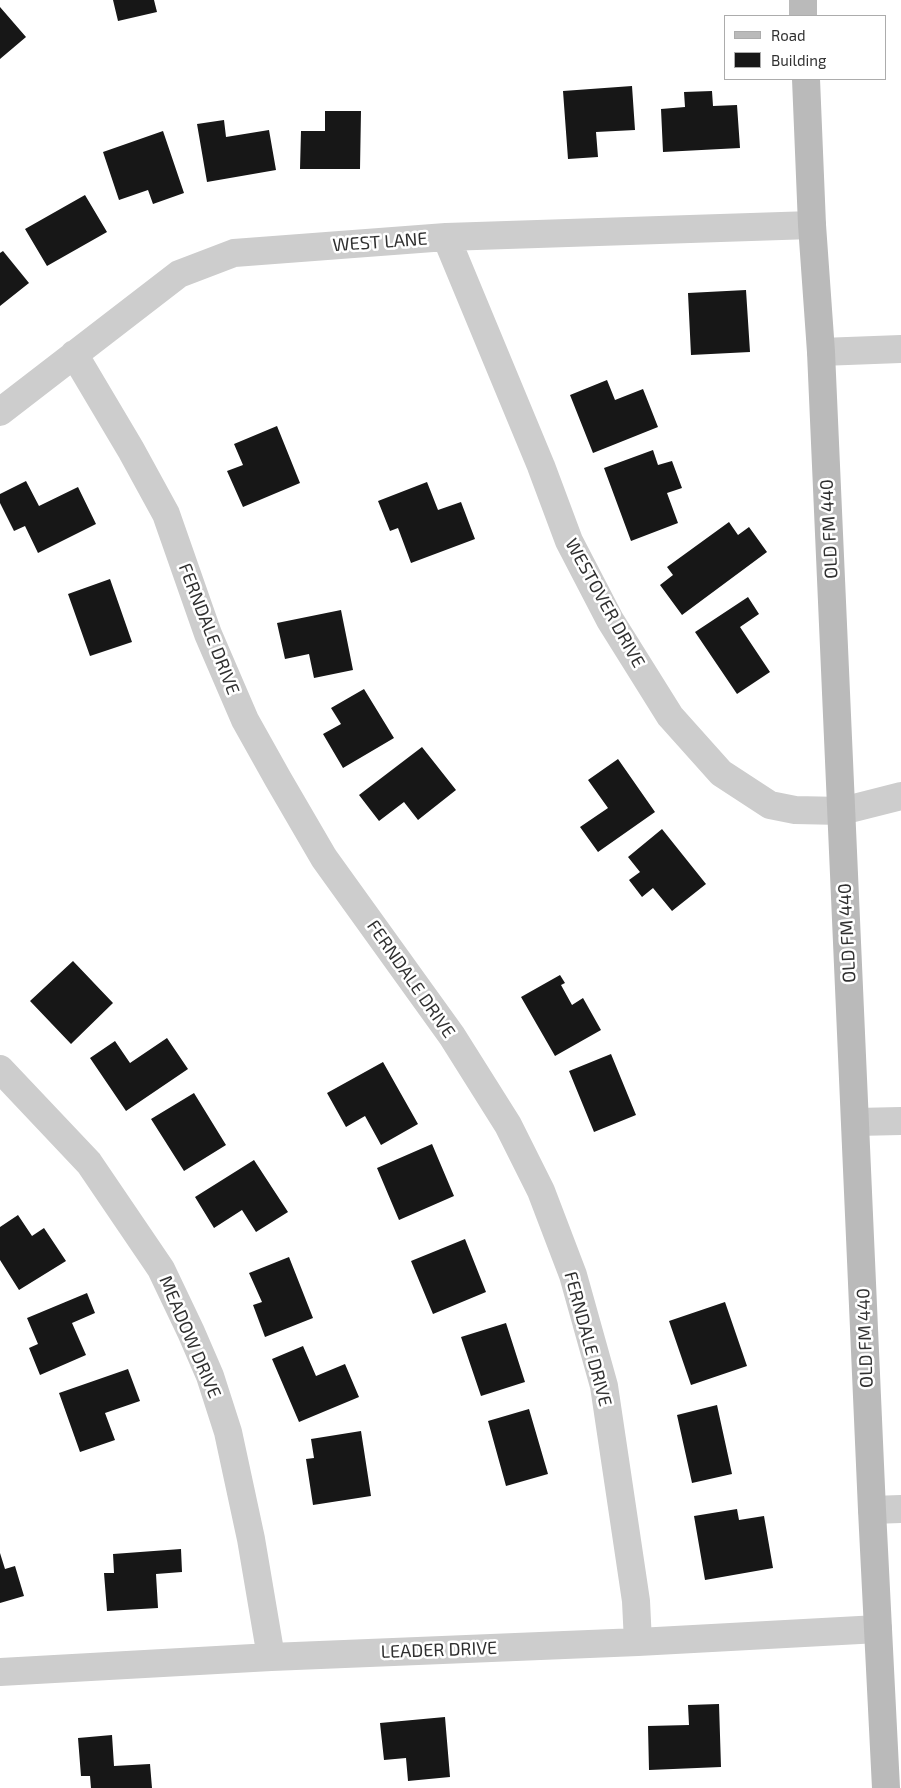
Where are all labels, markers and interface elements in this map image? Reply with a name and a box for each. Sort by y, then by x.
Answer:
legend [724,15,886,80]
text: Road [771,26,806,44]
text: Building [771,51,826,69]
street label: WEST LANE [332,228,428,256]
street label: OLD FM 440 [816,479,842,579]
street label: WESTOVER DRIVE [561,535,649,671]
street label: FERNDALE DRIVE [174,560,244,698]
street label: OLD FM 440 [834,883,860,983]
street label: FERNDALE DRIVE [362,916,460,1042]
street label: FERNDALE DRIVE [560,1269,616,1409]
street label: MEADOW DRIVE [154,1273,226,1401]
street label: OLD FM 440 [852,1288,878,1388]
street label: LEADER DRIVE [380,1637,498,1663]

